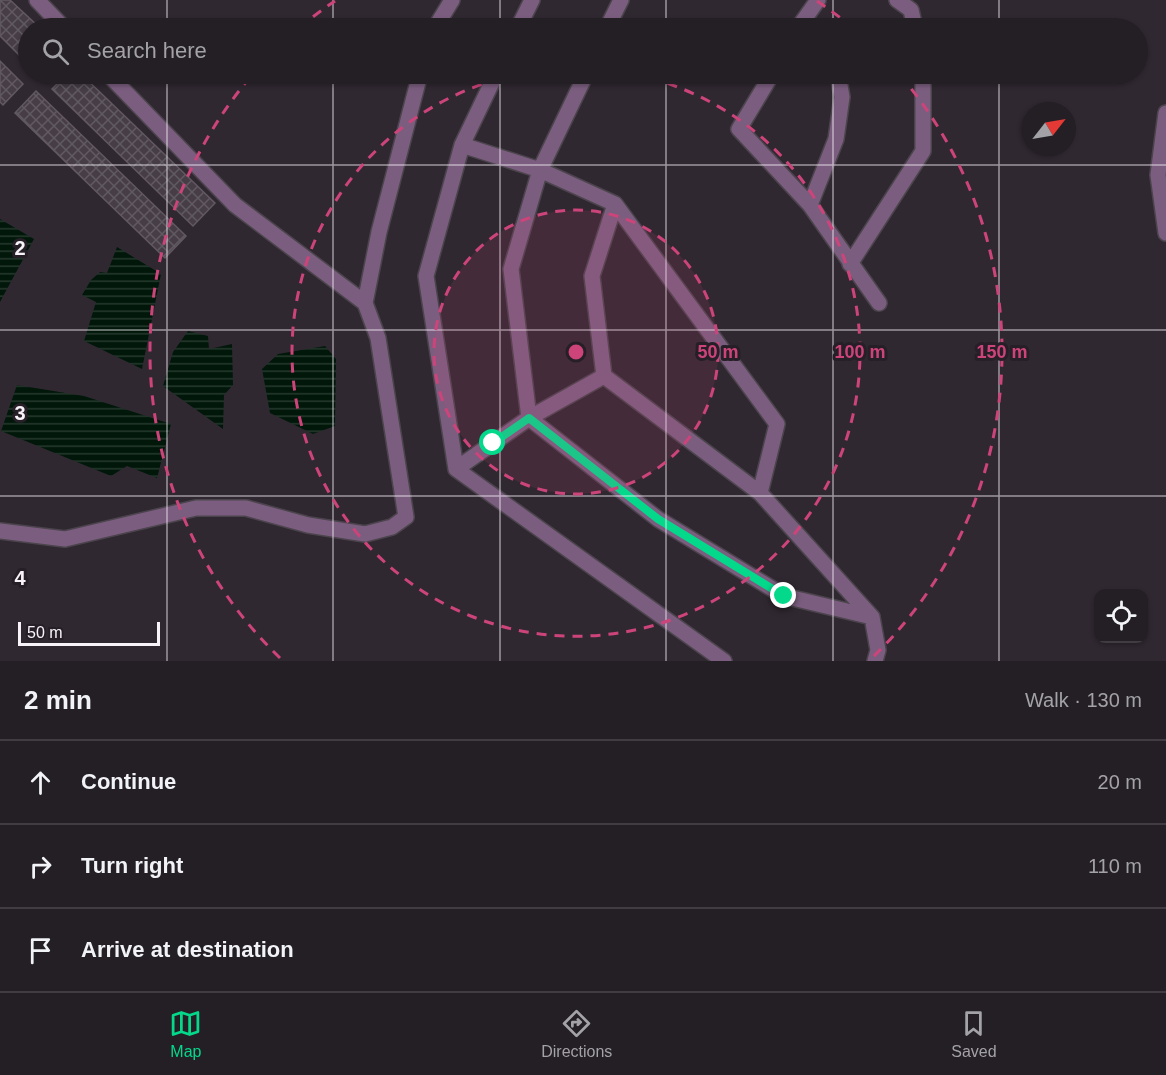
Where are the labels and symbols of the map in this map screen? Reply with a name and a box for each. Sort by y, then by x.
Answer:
north arrow [1022,102,1076,156]
text: 2 [14,237,26,259]
centre of rings [566,342,586,362]
text: 50 m [697,342,739,362]
text: 100 m [834,342,886,362]
text: 150 m [976,342,1028,362]
text: 3 [14,402,26,424]
route start [479,429,505,455]
text: 4 [14,567,26,589]
route end [770,582,796,608]
scale bar [18,619,160,646]

